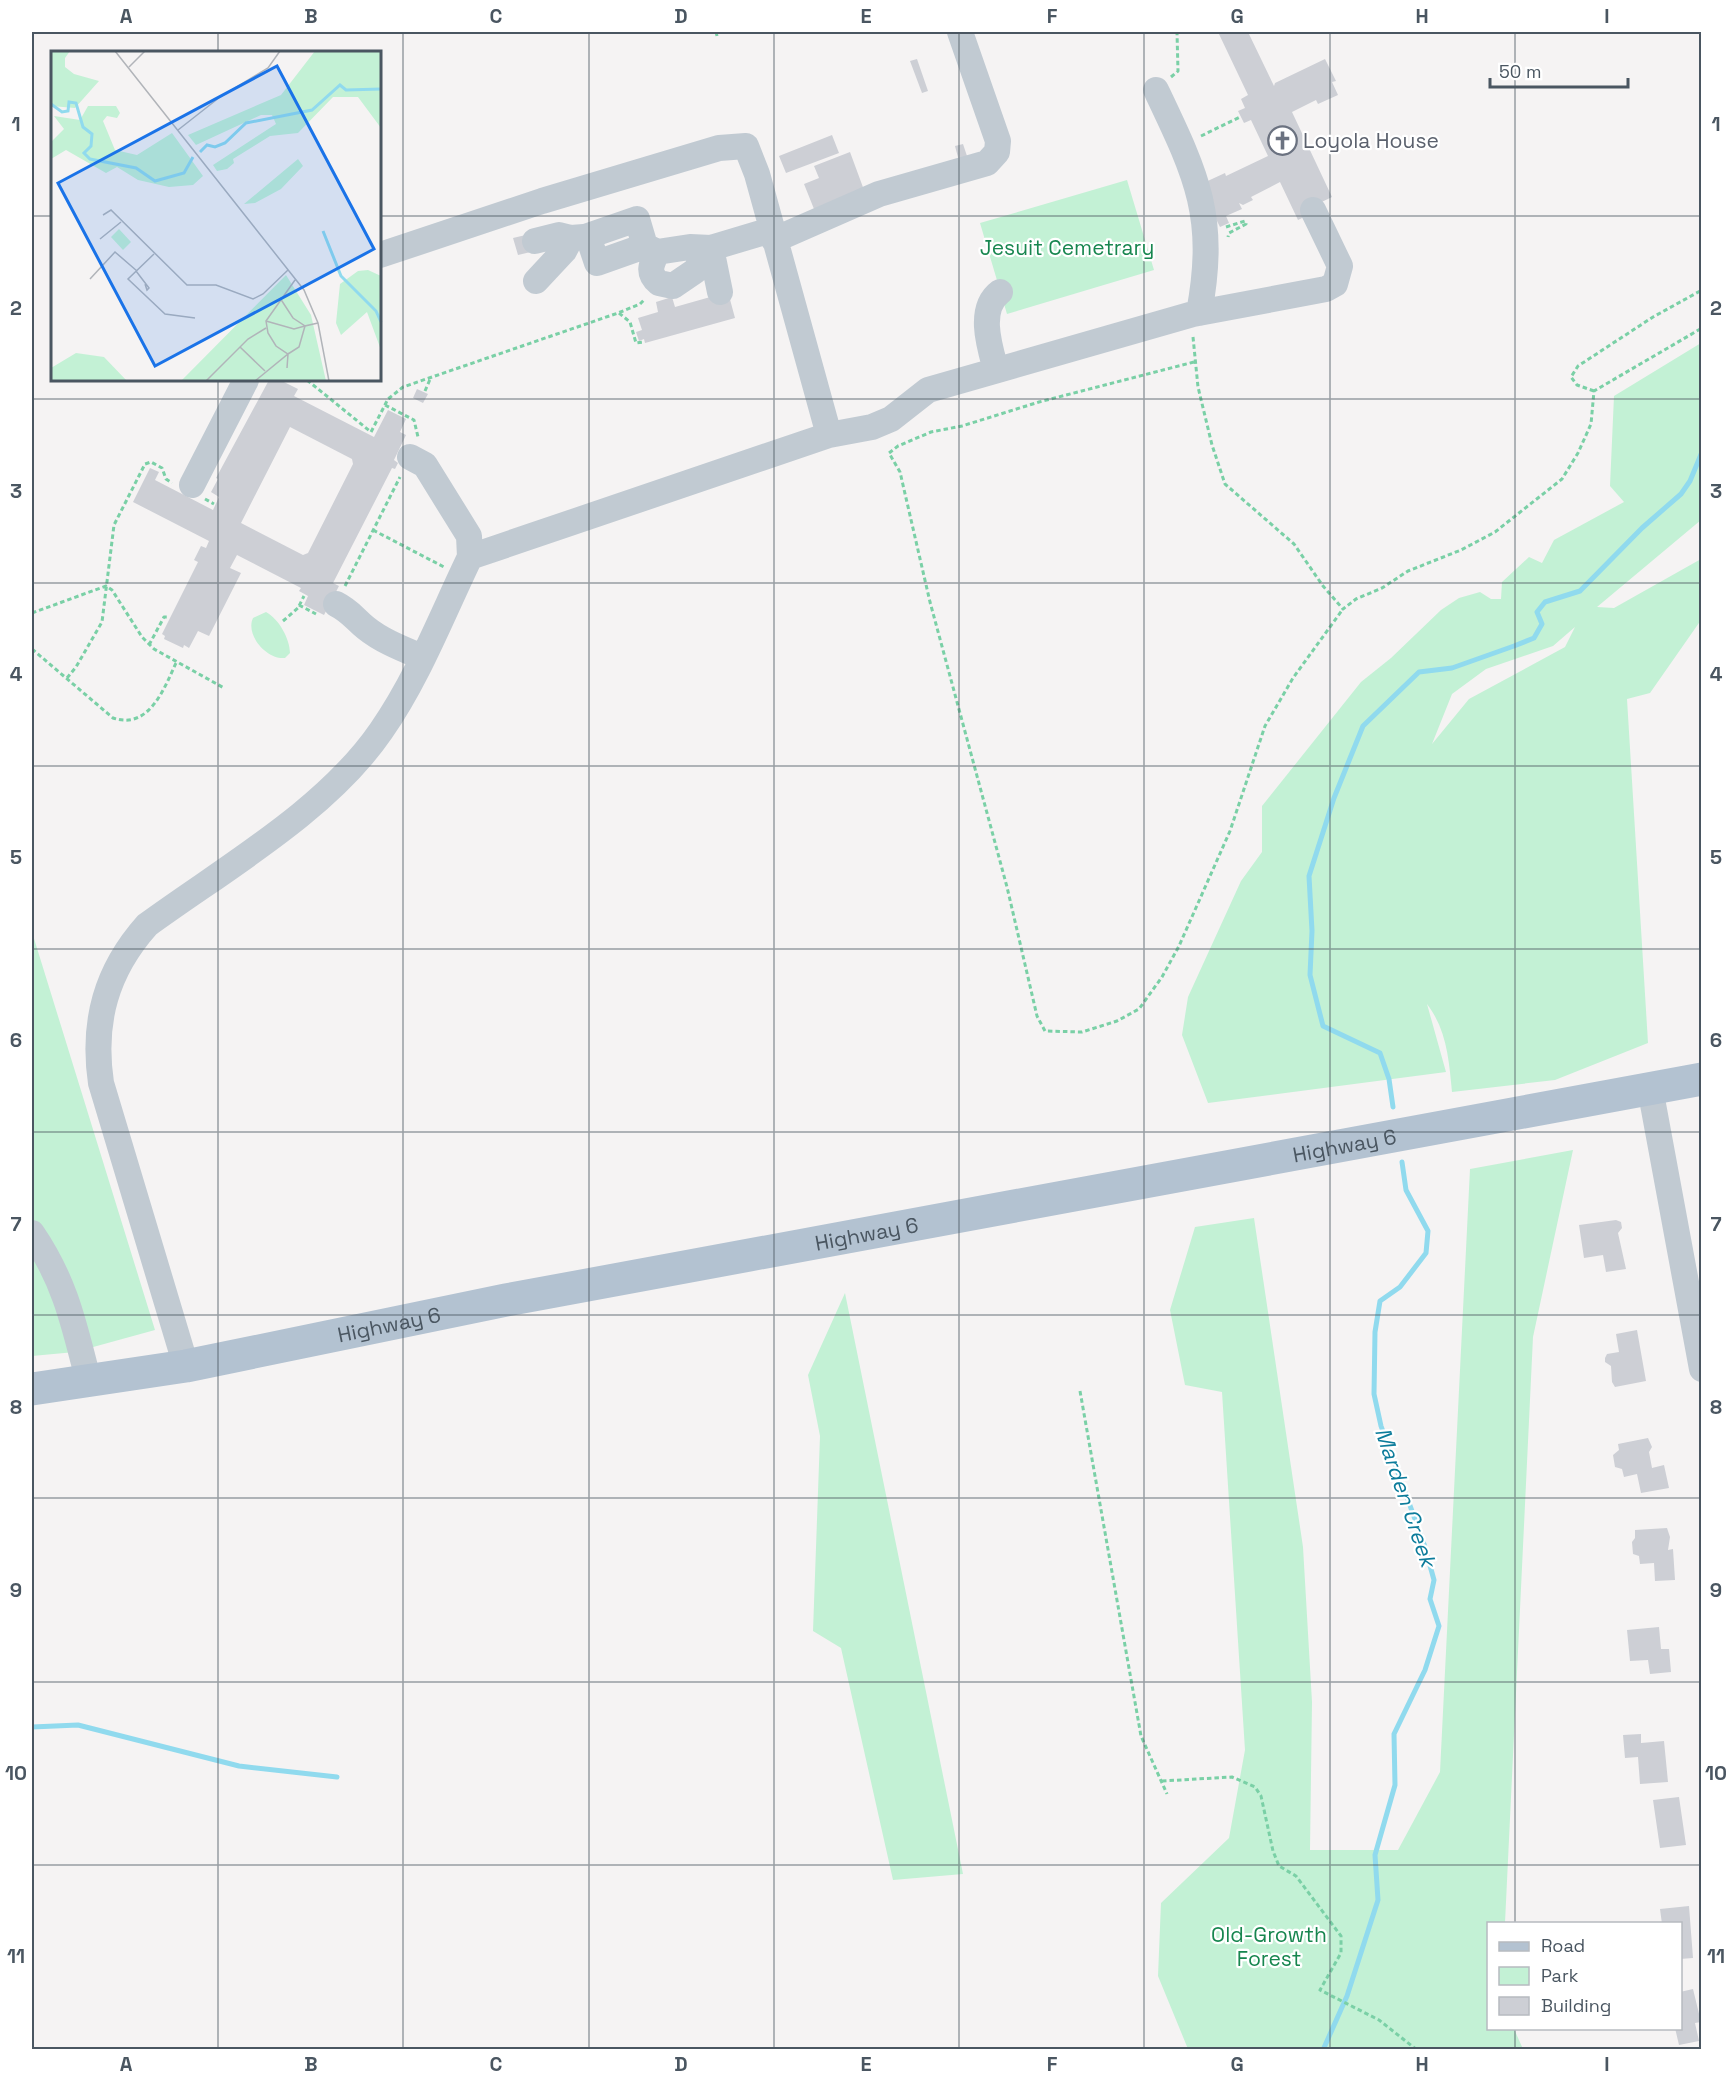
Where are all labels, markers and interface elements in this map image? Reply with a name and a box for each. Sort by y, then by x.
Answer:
text: A [120,3,133,29]
text: B [304,3,318,29]
text: C [490,3,503,29]
text: D [674,3,688,29]
text: E [860,3,872,29]
text: F [1047,3,1058,29]
text: G [1230,3,1244,29]
text: H [1415,3,1429,29]
text: I [1604,3,1610,29]
inset map [51,51,381,381]
scale bar [1490,51,1628,89]
text: 50 m [1499,60,1541,83]
text: 1 [11,111,21,137]
text: 1 [1711,111,1721,137]
church icon: Loyola House [1266,124,1298,156]
place label: Loyola House [1303,127,1439,154]
park label: Jesuit Cemetrary [980,234,1154,261]
text: 2 [10,295,22,321]
text: 2 [1710,295,1722,321]
text: 3 [10,478,22,504]
text: 3 [1710,478,1722,504]
text: 4 [10,661,23,687]
text: 4 [1710,661,1723,687]
text: 5 [10,844,22,870]
text: 5 [1710,844,1722,870]
text: 6 [10,1027,22,1053]
text: 6 [1710,1027,1722,1053]
street label: Highway 6 [1290,1122,1398,1168]
text: 7 [10,1211,22,1237]
street label: Highway 6 [812,1211,920,1256]
text: 7 [1710,1211,1722,1237]
street label: Highway 6 [335,1300,443,1348]
text: 8 [10,1394,22,1420]
text: 8 [1710,1394,1722,1420]
water label: Marden Creek [1369,1424,1444,1573]
text: 9 [10,1577,22,1603]
text: 9 [1710,1577,1722,1603]
text: 10 [5,1760,27,1786]
text: 10 [1705,1760,1727,1786]
park label: Old-Growth Forest [1211,1921,1327,1972]
legend [1487,1922,1682,2030]
text: Road [1541,1934,1585,1957]
text: 11 [7,1943,25,1969]
text: 11 [1707,1943,1725,1969]
text: Park [1541,1964,1579,1987]
text: Building [1541,1994,1611,2017]
text: A [120,2051,133,2077]
text: B [304,2051,318,2077]
text: C [490,2051,503,2077]
text: D [674,2051,688,2077]
text: E [860,2051,872,2077]
text: F [1047,2051,1058,2077]
text: G [1230,2051,1244,2077]
text: H [1415,2051,1429,2077]
text: I [1604,2051,1610,2077]

